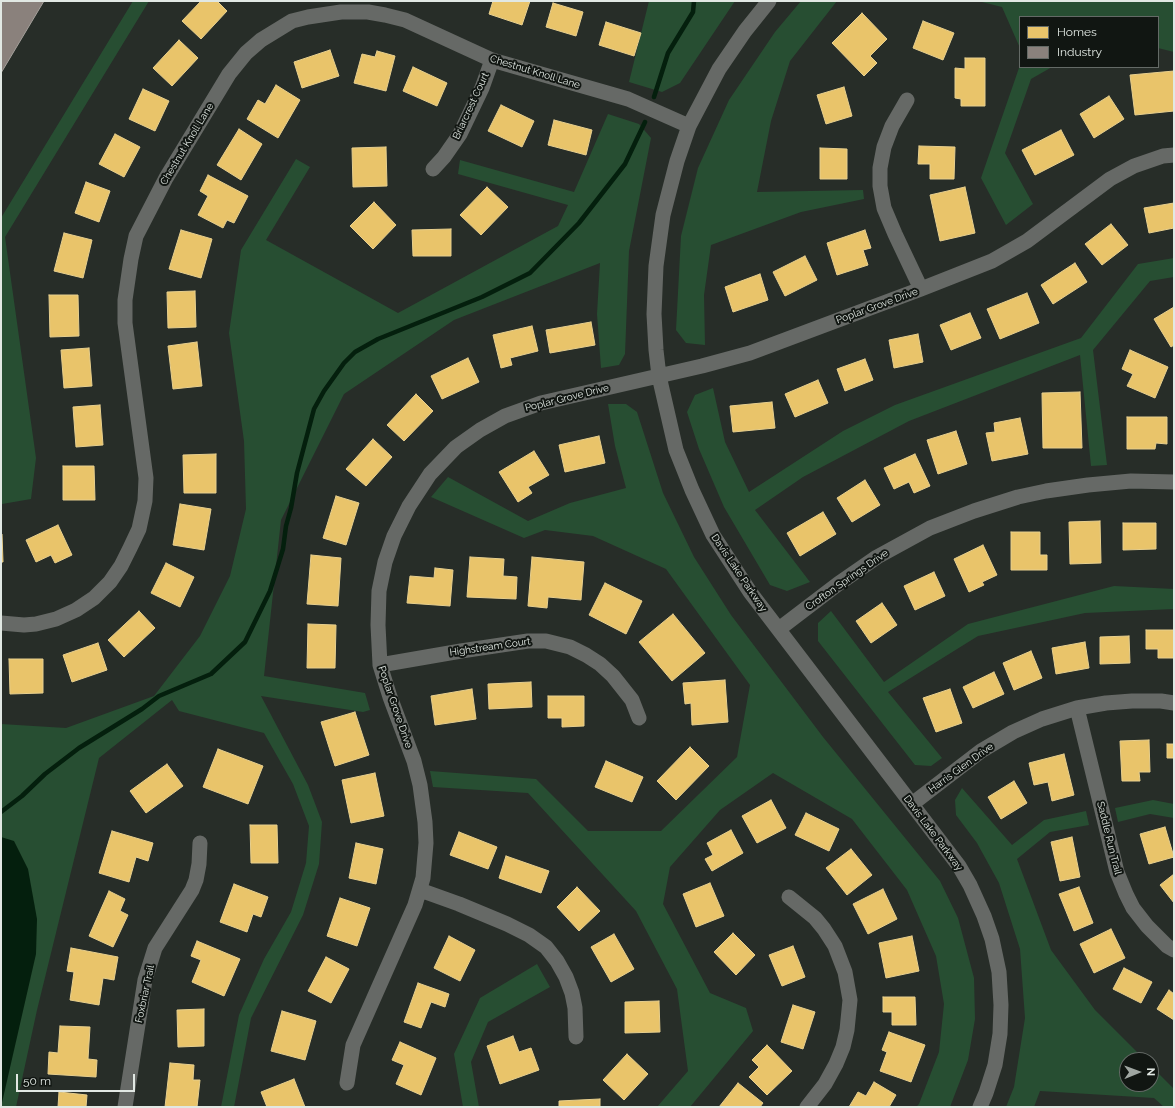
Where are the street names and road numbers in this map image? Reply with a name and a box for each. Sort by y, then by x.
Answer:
street label: Chestnut Knoll Lane [488,53,582,91]
street label: Briarcrest Court [450,71,492,141]
street label: Chestnut Knoll Lane [158,101,216,187]
street label: Poplar Grove Drive [834,286,920,326]
street label: Poplar Grove Drive [524,382,610,414]
street label: Davis Lake Parkway [709,532,769,614]
street label: Crofton Springs Drive [803,547,891,613]
street label: Highstream Court [449,635,531,659]
street label: Poplar Grove Drive [375,664,415,750]
street label: Harris Glen Drive [926,740,996,796]
street label: Davis Lake Parkway [901,793,965,873]
street label: Saddle Run Trail [1094,800,1124,876]
street label: Foxbriar Trail [133,964,157,1024]

